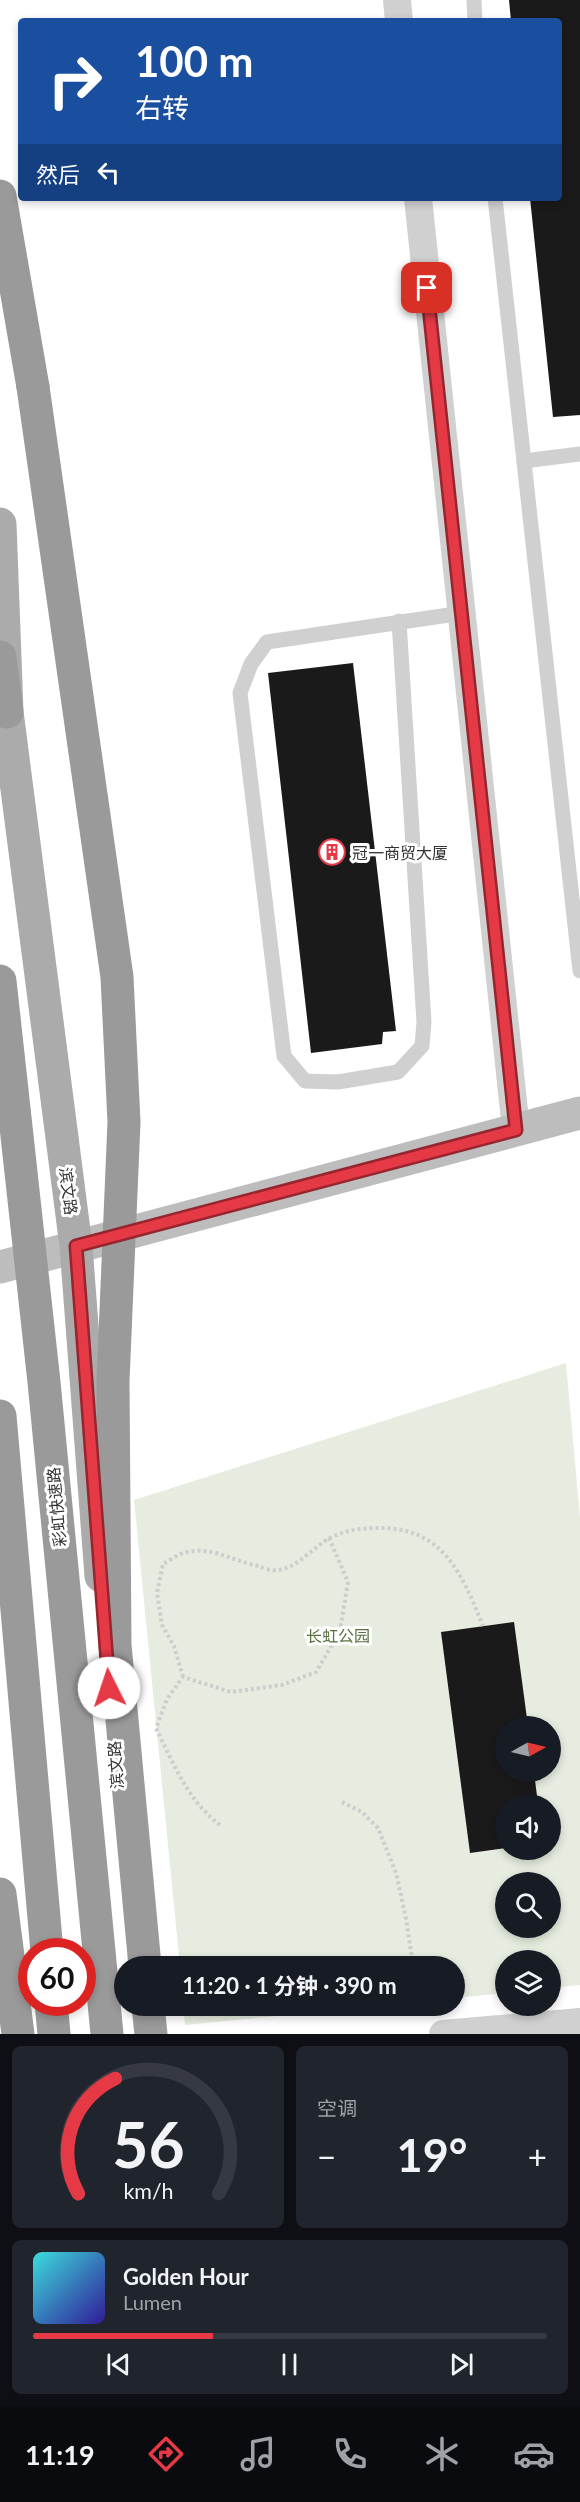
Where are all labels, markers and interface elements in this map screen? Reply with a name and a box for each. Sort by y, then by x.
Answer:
text: 100 m [135,36,253,86]
icon: right [36,42,114,120]
text: 右转 [135,91,189,124]
icon: left [92,156,125,189]
text: 然后 [36,161,80,188]
pin [401,262,452,313]
icon: arrive [410,271,443,304]
building icon: 冠一商贸大厦 [317,837,347,867]
place label: 冠一商贸大厦 [352,843,448,862]
street label: 滨文路 [57,1166,81,1216]
street label: 彩虹快速路 [43,1466,69,1548]
park label: 长虹公园 [306,1626,370,1645]
position arrow [77,1656,141,1720]
north arrow [495,1716,561,1782]
map controls [495,1716,561,2016]
street label: 滨文路 [104,1740,126,1790]
button: sound [495,1794,561,1860]
button: search [495,1872,561,1938]
speed limit sign: 60 [18,1938,96,2016]
button: layers [495,1950,561,2016]
text: 11:20 · 1 分钟 · 390 m [182,1972,397,1999]
text: 空调 [317,2096,357,2120]
text: 56 [112,2106,184,2181]
text: 19° [397,2128,467,2182]
text: − [317,2136,336,2176]
text: + [528,2136,547,2176]
text: km/h [123,2178,173,2204]
text: Golden Hour [123,2263,249,2290]
text: Lumen [123,2290,182,2314]
icon: previous [102,2348,135,2381]
icon: pause [273,2348,306,2381]
icon: next [445,2348,478,2381]
icon: directions [145,2433,187,2475]
icon: music [237,2433,279,2475]
icon: phone [329,2433,371,2475]
icon: climate [421,2433,463,2475]
icon: car [513,2433,555,2475]
text: 11:19 [25,2438,95,2471]

